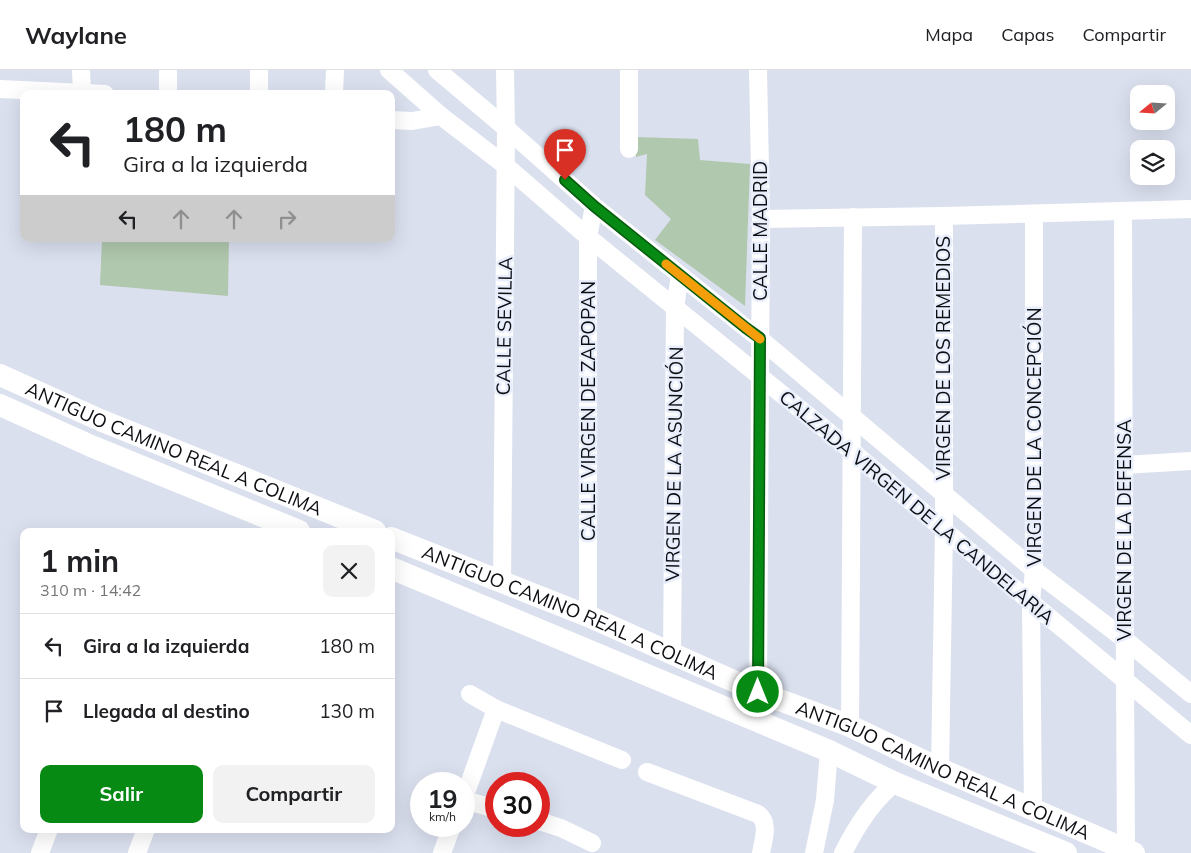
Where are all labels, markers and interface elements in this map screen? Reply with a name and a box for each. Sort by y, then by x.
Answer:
text: Waylane [25,20,127,50]
text: Mapa [925,23,973,46]
text: Capas [1001,23,1055,46]
text: Compartir [1083,23,1166,46]
north arrow [1130,85,1175,130]
map controls [1130,85,1175,185]
text: 180 m [123,107,227,151]
icon: left [40,110,105,175]
pin [544,129,586,180]
icon: arrive [551,136,579,164]
button: layers [1130,140,1175,185]
text: Gira a la izquierda [123,150,308,178]
street label: CALLE MADRID [748,161,772,301]
icon: left [114,205,142,233]
icon: ahead [167,205,195,233]
icon: ahead [220,205,248,233]
icon: right [273,205,301,233]
street label: VIRGEN DE LOS REMEDIOS [931,236,955,480]
street label: CALLE SEVILLA [491,256,517,396]
street label: CALLE VIRGEN DE ZAPOPAN [576,281,600,541]
street label: VIRGEN DE LA CONCEPCIÓN [1022,307,1046,567]
street label: VIRGEN DE LA ASUNCIÓN [660,346,688,582]
street label: ANTIGUO CAMINO REAL A COLIMA [22,376,326,521]
street label: CALZADA VIRGEN DE LA CANDELARIA [775,385,1059,629]
street label: VIRGEN DE LA DEFENSA [1112,419,1136,641]
street label: ANTIGUO CAMINO REAL A COLIMA [419,540,722,685]
text: 1 min [40,542,119,580]
button: close [323,545,375,597]
text: 310 m · 14:42 [40,580,141,600]
icon: left [40,632,68,660]
text: Gira a la izquierda [83,634,249,658]
text: 180 m [319,634,375,658]
position arrow [731,665,783,717]
street label: ANTIGUO CAMINO REAL A COLIMA [793,695,1094,845]
icon: arrive [40,697,68,725]
text: Llegada al destino [83,699,250,723]
text: 130 m [319,699,375,723]
button: Salir [40,765,203,823]
button: Compartir [213,765,375,823]
speed limit sign: 30 [485,772,550,837]
text: 19 [427,783,458,814]
text: km/h [429,809,456,824]

